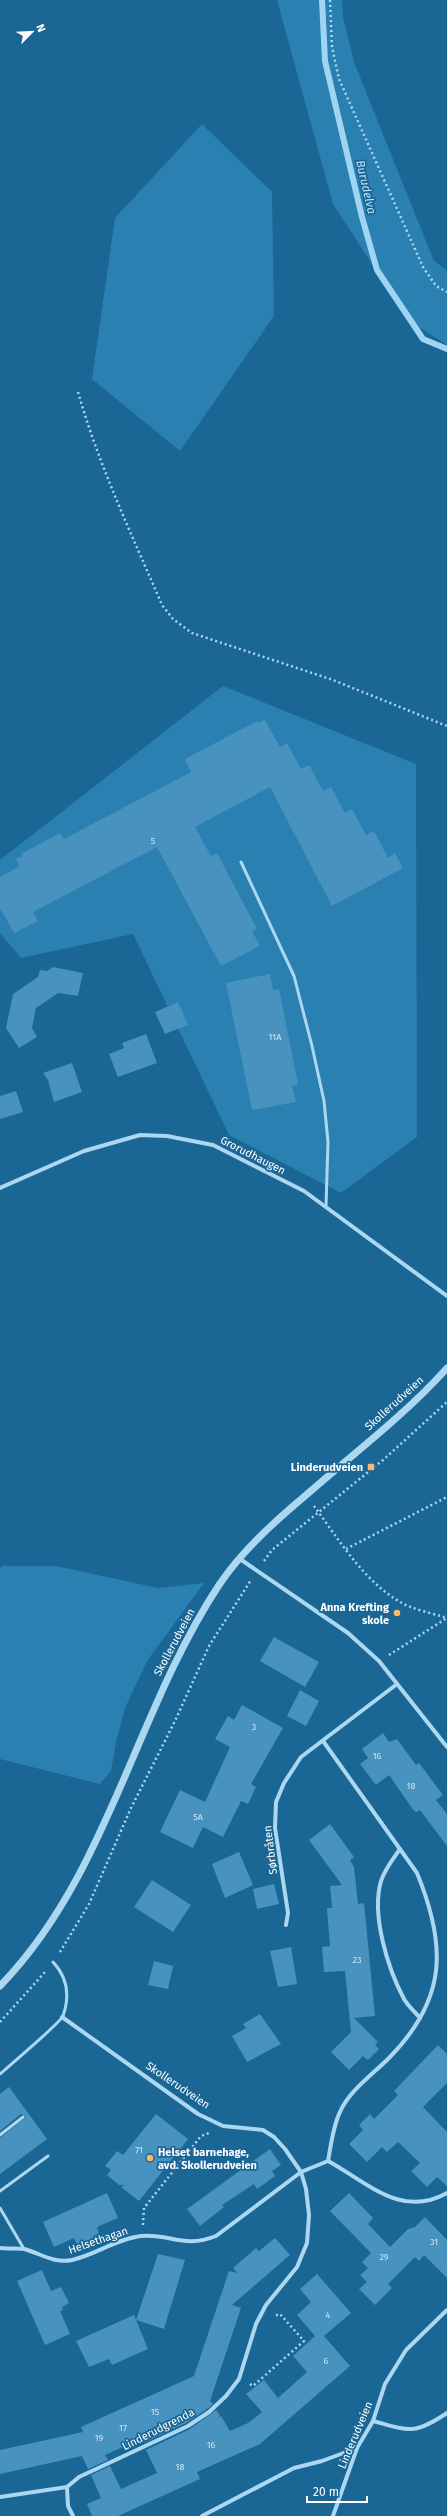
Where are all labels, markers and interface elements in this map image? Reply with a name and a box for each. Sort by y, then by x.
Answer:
north arrow [12,12,52,52]
text: N [33,22,48,34]
water label: Burudelva [353,159,379,215]
house number: 5 [151,836,156,846]
house number: 11A [269,1032,282,1042]
street label: Grorudhaugen [218,1133,288,1177]
street label: Skollerudveien [362,1374,426,1433]
place label: Linderudveien [291,1461,363,1474]
marker: Linderudveien [366,1462,376,1472]
place label: Anna Krefting skole [319,1601,390,1627]
street label: Skollerudveien [151,1606,198,1678]
marker: Anna Krefting skole [392,1608,402,1618]
house number: 3 [252,1722,256,1732]
house number: 16 [373,1751,382,1761]
house number: 18 [407,1781,415,1791]
house number: 5A [193,1812,204,1822]
street label: Sørbråten [261,1825,280,1875]
house number: 23 [353,1955,361,1965]
street label: Skollerudveien [143,2059,212,2112]
house number: 71 [135,2145,143,2155]
place label: Helset barnehage, avd. Skollerudveien [158,2146,257,2172]
marker: Helset barnehage, avd. Skollerudveien [145,2153,155,2163]
street label: Helsethagan [67,2224,130,2257]
house number: 31 [430,2237,438,2247]
house number: 29 [379,2252,389,2262]
house number: 4 [326,2310,331,2320]
house number: 6 [324,2356,329,2366]
street label: Linderudveien [335,2400,375,2471]
street label: Linderudgrenda [120,2406,197,2453]
house number: 15 [151,2407,160,2417]
house number: 17 [119,2423,127,2433]
house number: 19 [95,2433,104,2443]
house number: 16 [207,2440,216,2450]
house number: 18 [176,2462,184,2472]
scale bar [307,2478,367,2504]
text: 20 m [313,2485,339,2499]

